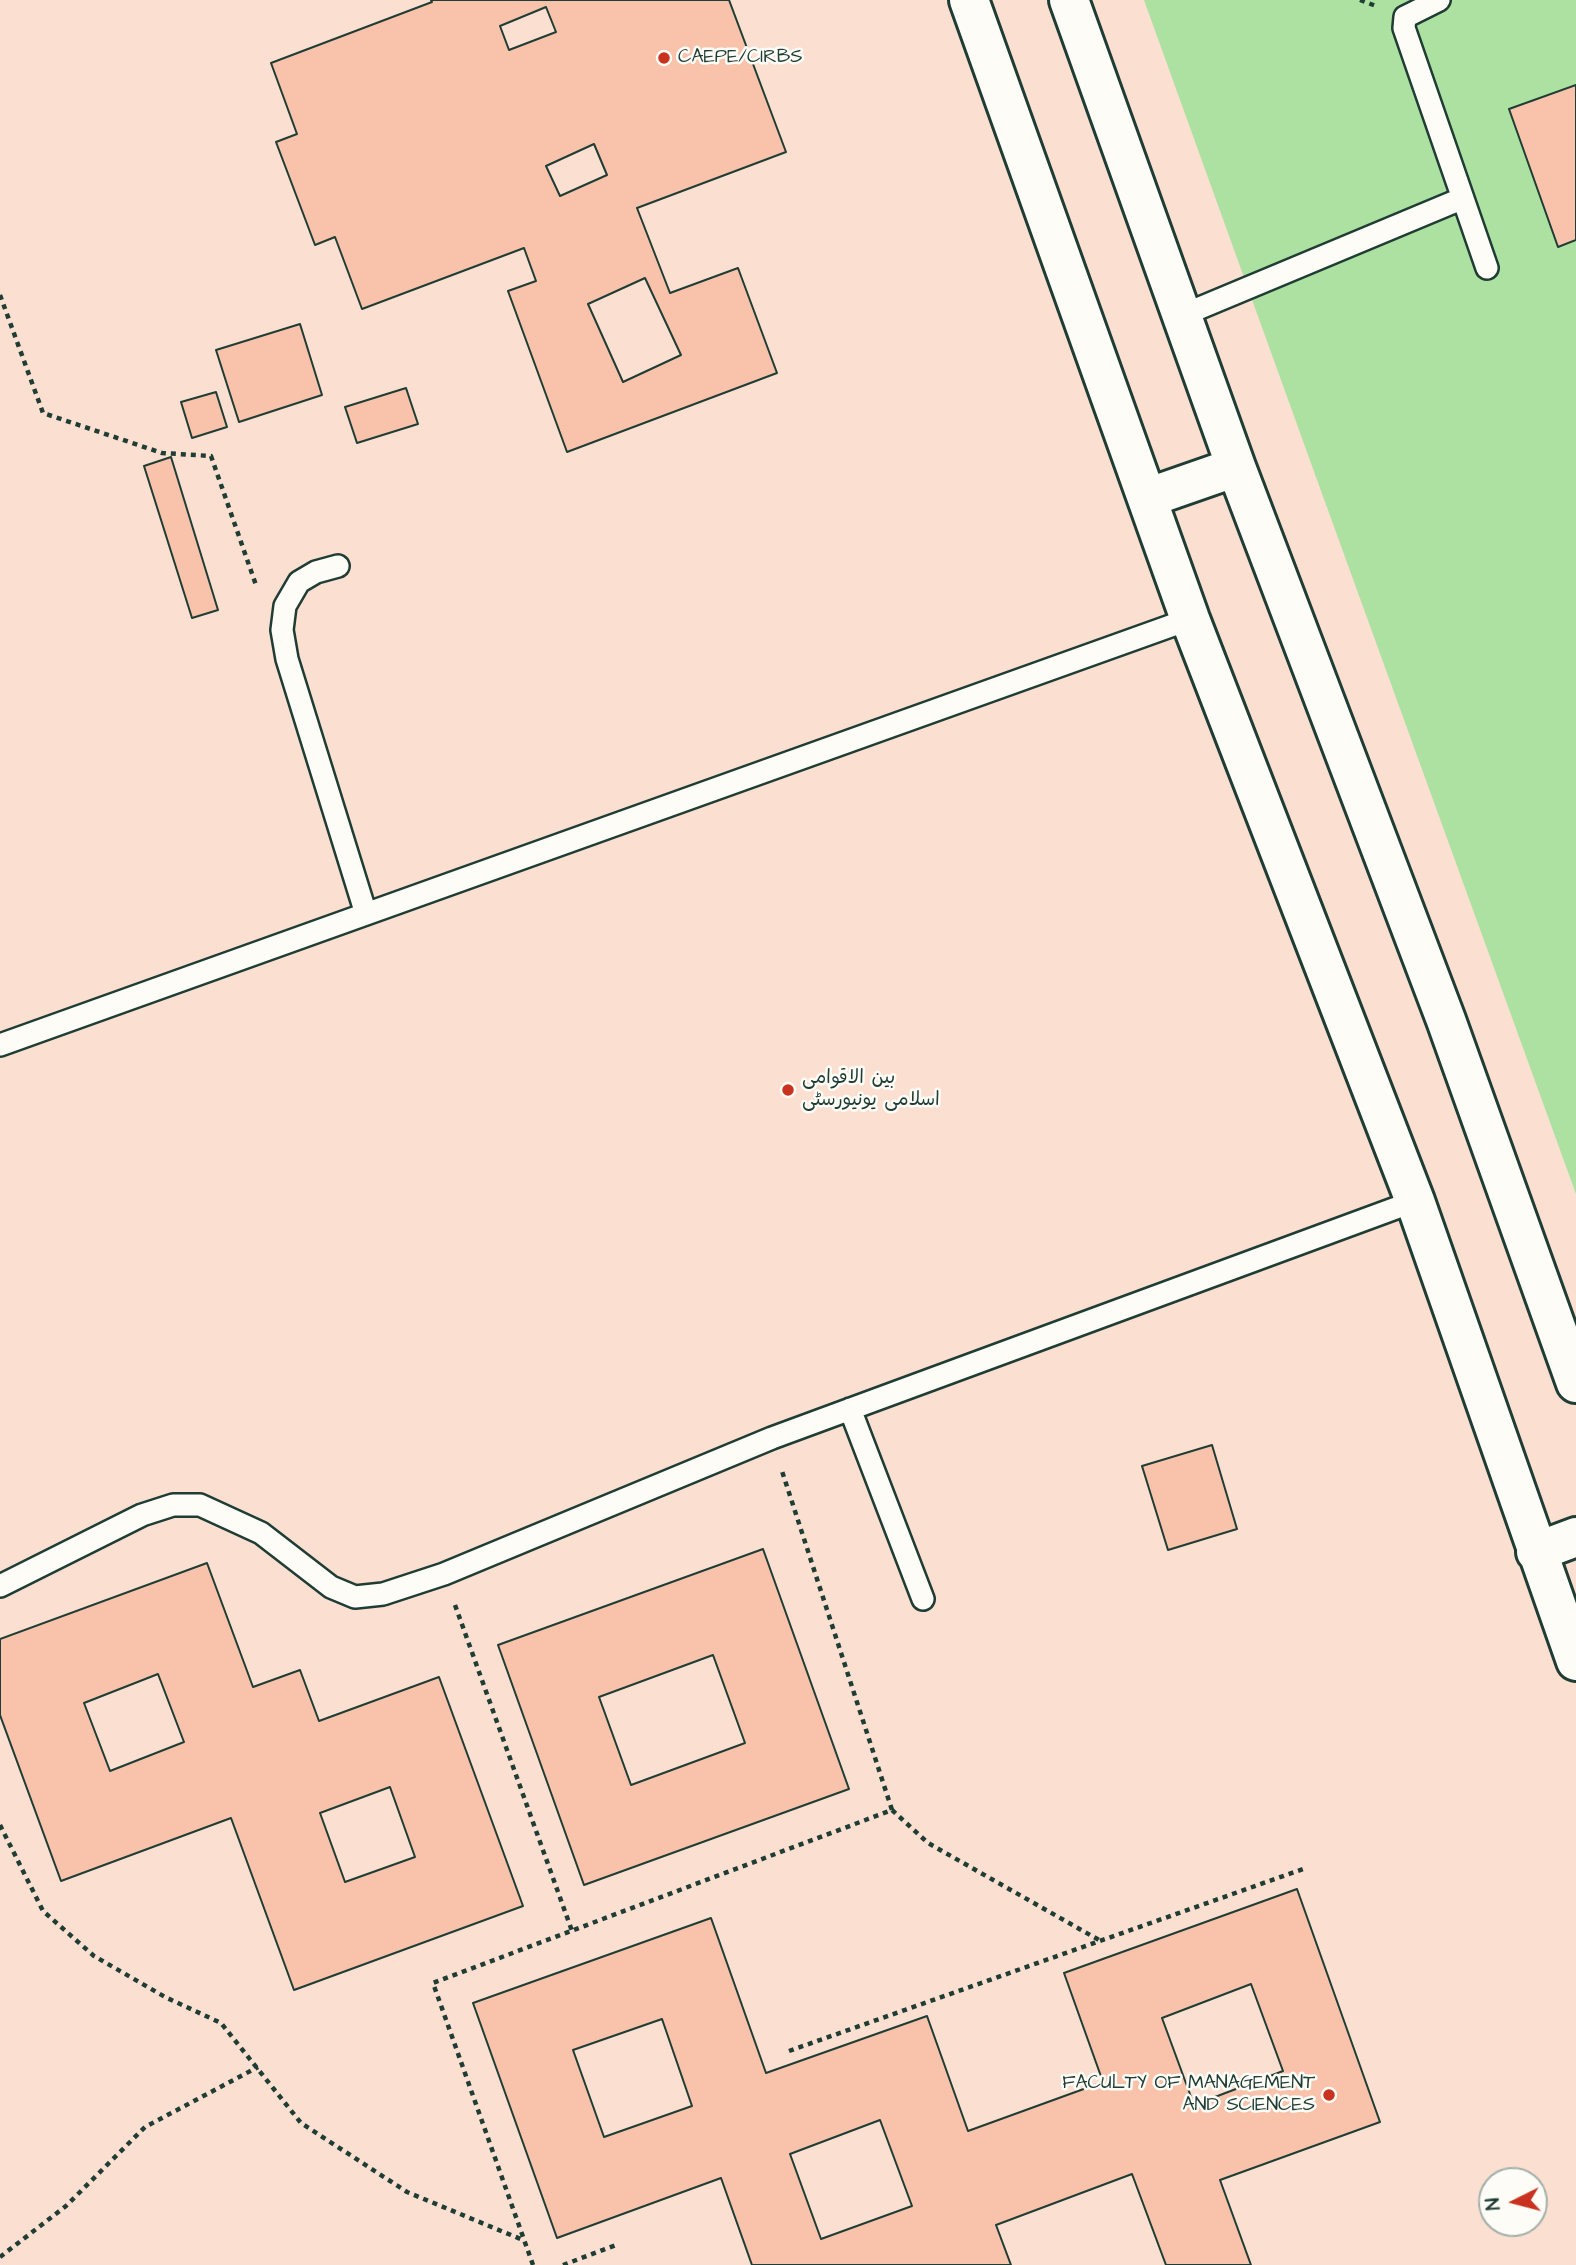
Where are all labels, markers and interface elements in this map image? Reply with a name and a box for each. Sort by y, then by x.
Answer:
place label: CAEPE/CIRBS [678,47,802,69]
marker: CAEPE/CIRBS [656,50,672,66]
place label: بین الاقوامی اسلامی یونیورسٹی [802,1068,940,1112]
marker: بین الاقوامی اسلامی یونیورسٹی [780,1082,796,1098]
place label: FACULTY OF MANAGEMENT AND SCIENCES [1062,2073,1315,2117]
marker: FACULTY OF MANAGEMENT AND SCIENCES [1321,2087,1337,2103]
north arrow [1478,2167,1548,2237]
text: N [1480,2197,1508,2211]

